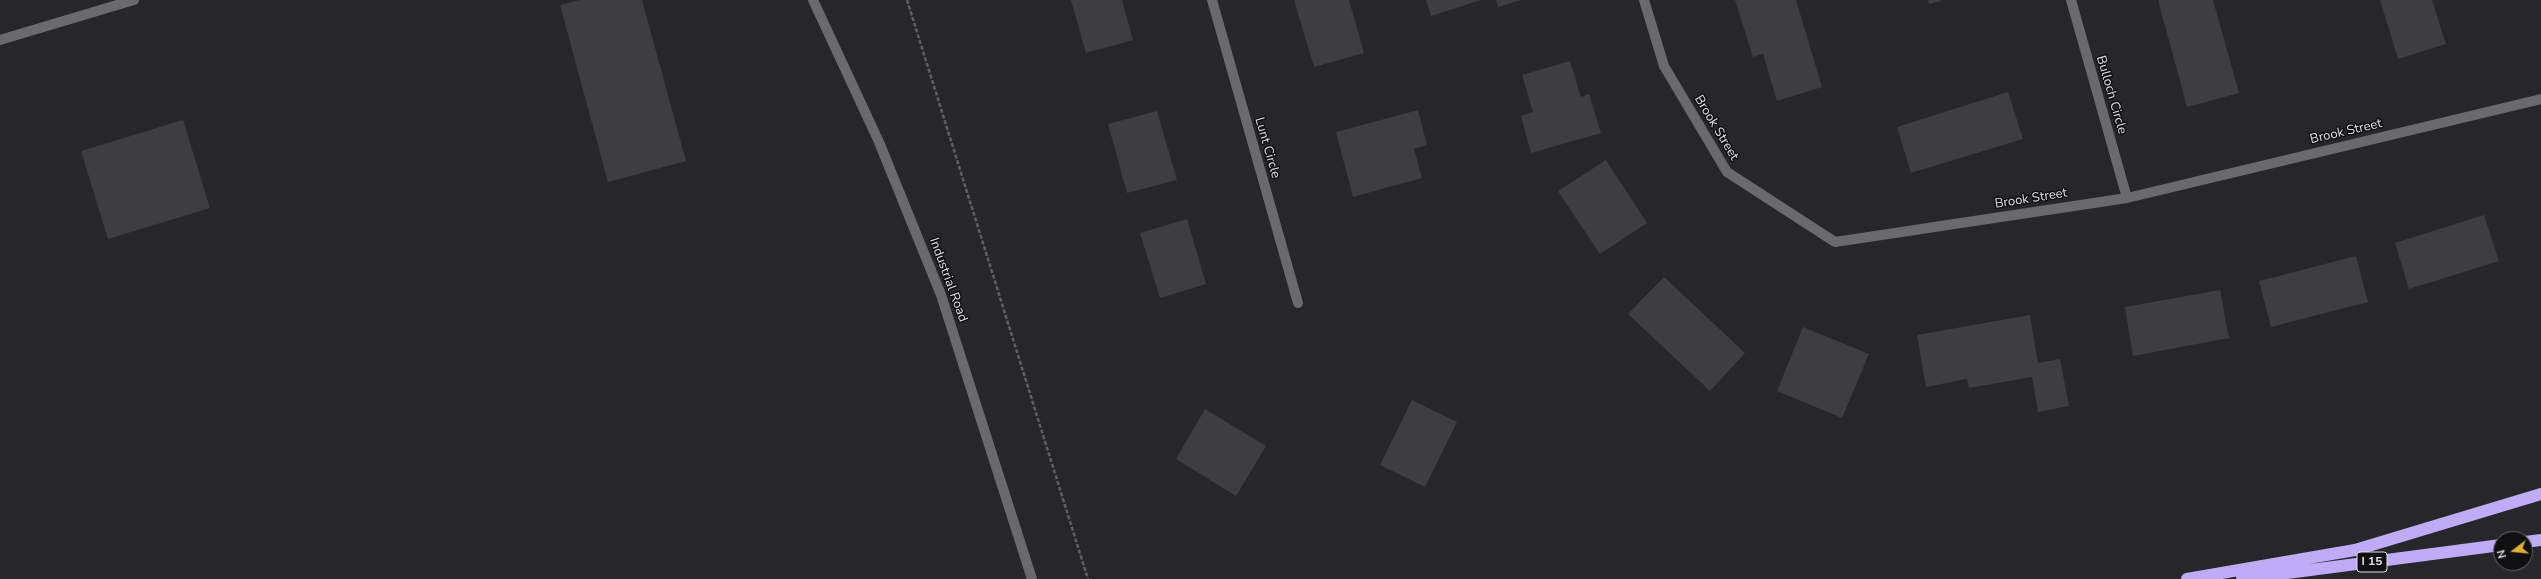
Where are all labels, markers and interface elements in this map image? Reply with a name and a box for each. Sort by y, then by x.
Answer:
street label: Bulloch Circle [2092,54,2130,136]
street label: Brook Street [1690,93,1742,163]
street label: Lunt Circle [1251,116,1283,180]
street label: Brook Street [2309,116,2383,148]
street label: Brook Street [1994,186,2068,212]
street label: Industrial Road [926,236,970,324]
north arrow [2493,531,2533,571]
text: N [2494,548,2510,560]
road number: I 15 [2357,552,2387,572]

